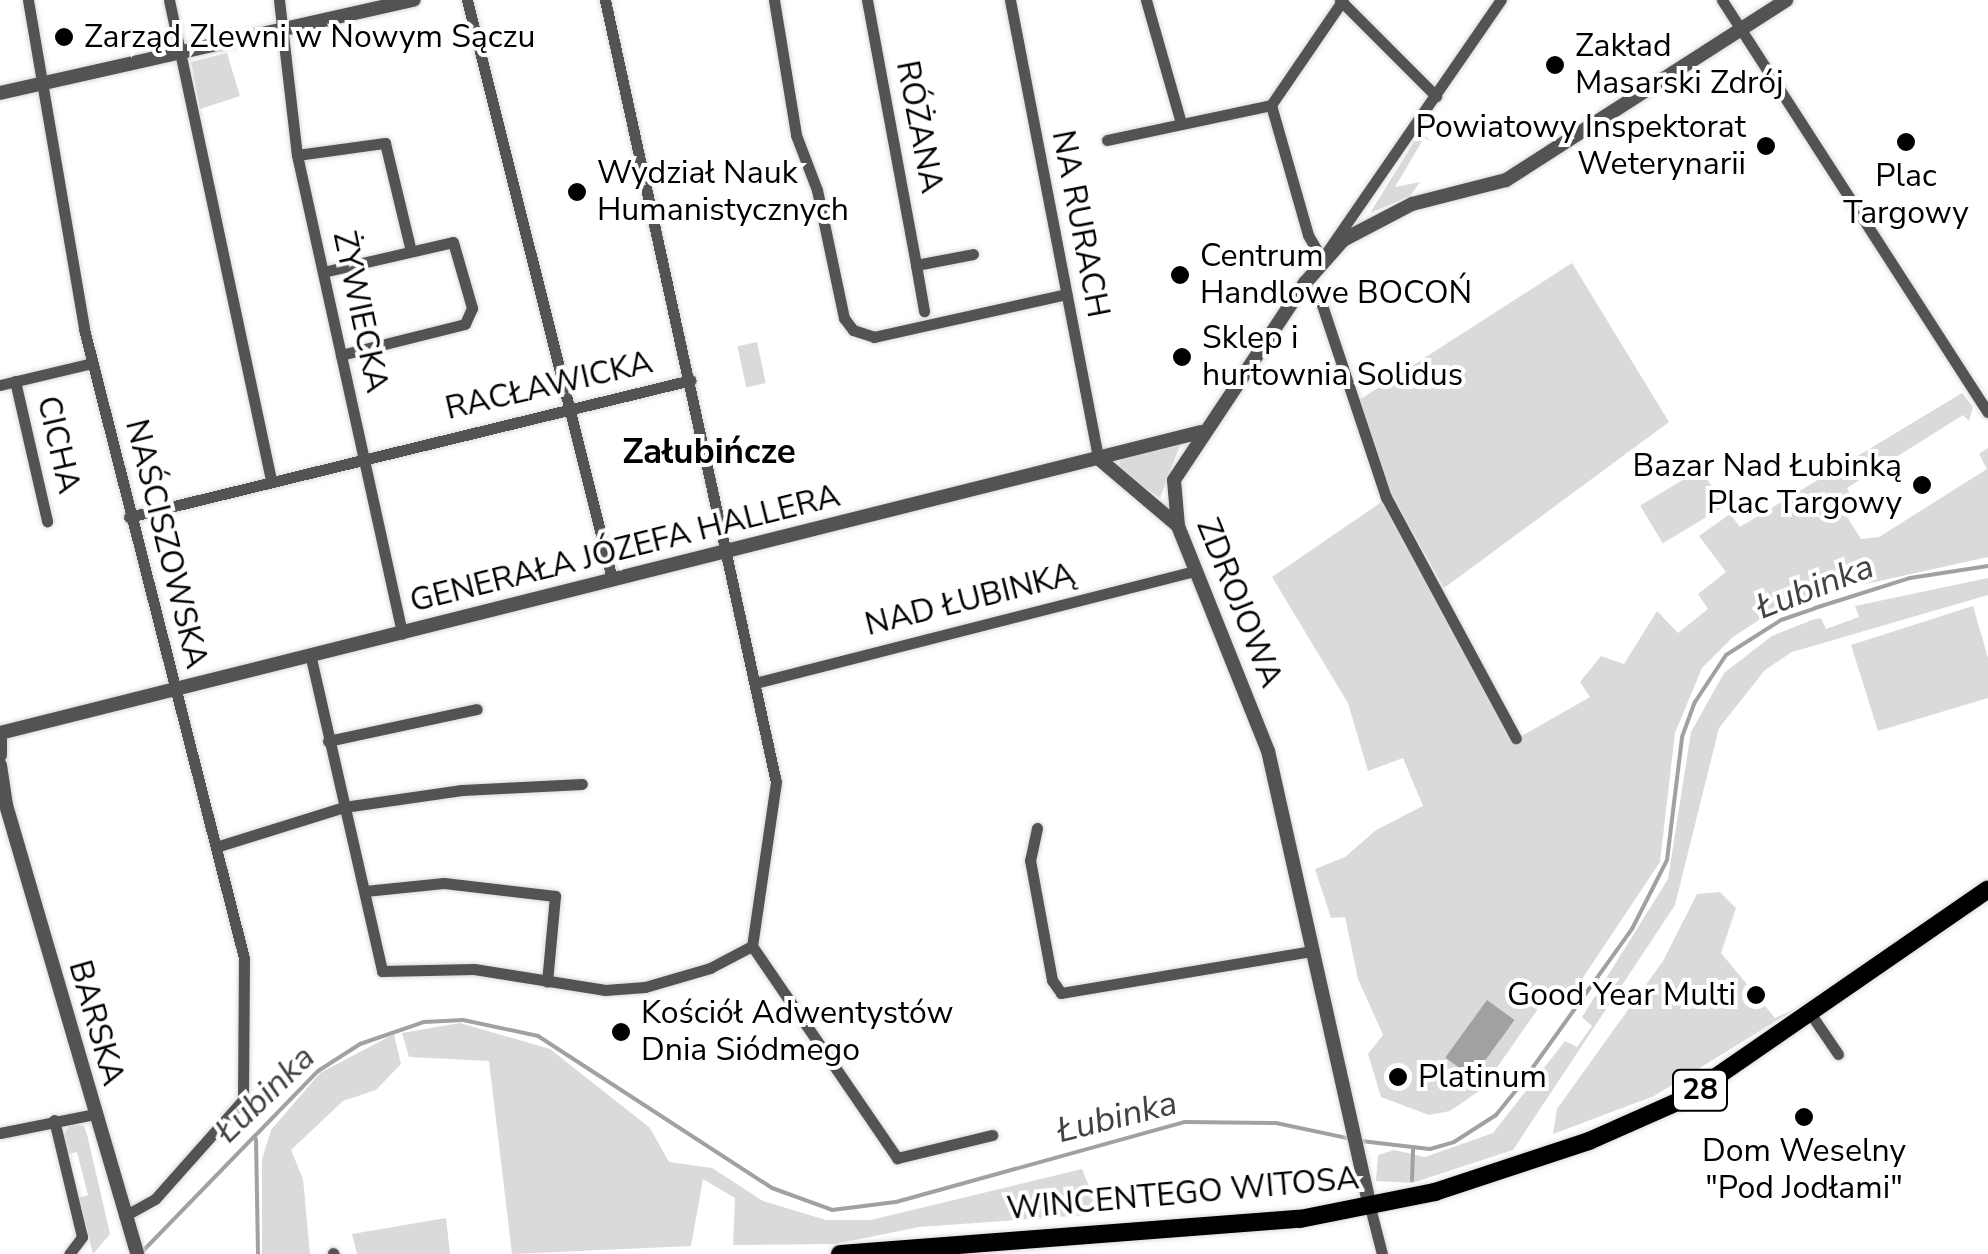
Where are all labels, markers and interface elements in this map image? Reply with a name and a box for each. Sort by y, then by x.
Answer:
place label: Zarząd Zlewni w Nowym Sączu [84,18,535,56]
marker: Zarząd Zlewni w Nowym Sączu [53,26,75,48]
place label: Zakład Masarski Zdrój [1575,28,1784,103]
marker: Zakład Masarski Zdrój [1544,54,1566,76]
street label: RÓŻANA [887,57,951,197]
place label: Powiatowy Inspektorat Weterynarii [1415,109,1746,184]
street label: NA RURACH [1043,127,1117,321]
marker: Plac Targowy [1895,131,1917,153]
marker: Powiatowy Inspektorat Weterynarii [1755,135,1777,157]
place label: Wydział Nauk Humanistycznych [597,155,849,230]
place label: Plac Targowy [1843,158,1969,233]
marker: Wydział Nauk Humanistycznych [566,181,588,203]
street label: ŻYWIECKA [324,228,396,396]
place label: Centrum Handlowe BOCOŃ [1200,238,1472,313]
marker: Centrum Handlowe BOCOŃ [1169,264,1191,286]
place label: Sklep i hurtownia Solidus [1202,320,1463,395]
street label: RACŁAWICKA [442,344,656,428]
marker: Sklep i hurtownia Solidus [1171,346,1193,368]
street label: CICHA [28,392,88,498]
street label: NAŚCISZOWSKA [117,416,215,672]
district label: Załubińcze [622,431,796,473]
place label: Bazar Nad Łubinką Plac Targowy [1633,448,1902,523]
marker: Bazar Nad Łubinką Plac Targowy [1911,474,1933,496]
street label: GENERAŁA JÓZEFA HALLERA [406,477,844,621]
street label: ZDROJOWA [1188,513,1290,693]
water label: Łubinka [1750,545,1880,629]
street label: NAD ŁUBINKĄ [861,555,1079,645]
street label: BARSKA [60,956,132,1090]
place label: Good Year Multi [1507,976,1736,1014]
marker: Good Year Multi [1745,984,1767,1006]
place label: Kościół Adwentystów Dnia Siódmego [641,995,954,1070]
marker: Kościół Adwentystów Dnia Siódmego [610,1021,632,1043]
water label: Łubinka [206,1036,324,1152]
place label: Platinum [1418,1058,1547,1096]
road number: 28 [1670,1065,1730,1115]
marker: Platinum [1387,1066,1409,1088]
water label: Łubinka [1052,1082,1182,1152]
marker: Dom Weselny "Pod Jodłami" [1793,1106,1815,1128]
place label: Dom Weselny "Pod Jodłami" [1702,1133,1906,1208]
street label: WINCENTEGO WITOSA [1005,1159,1361,1229]

